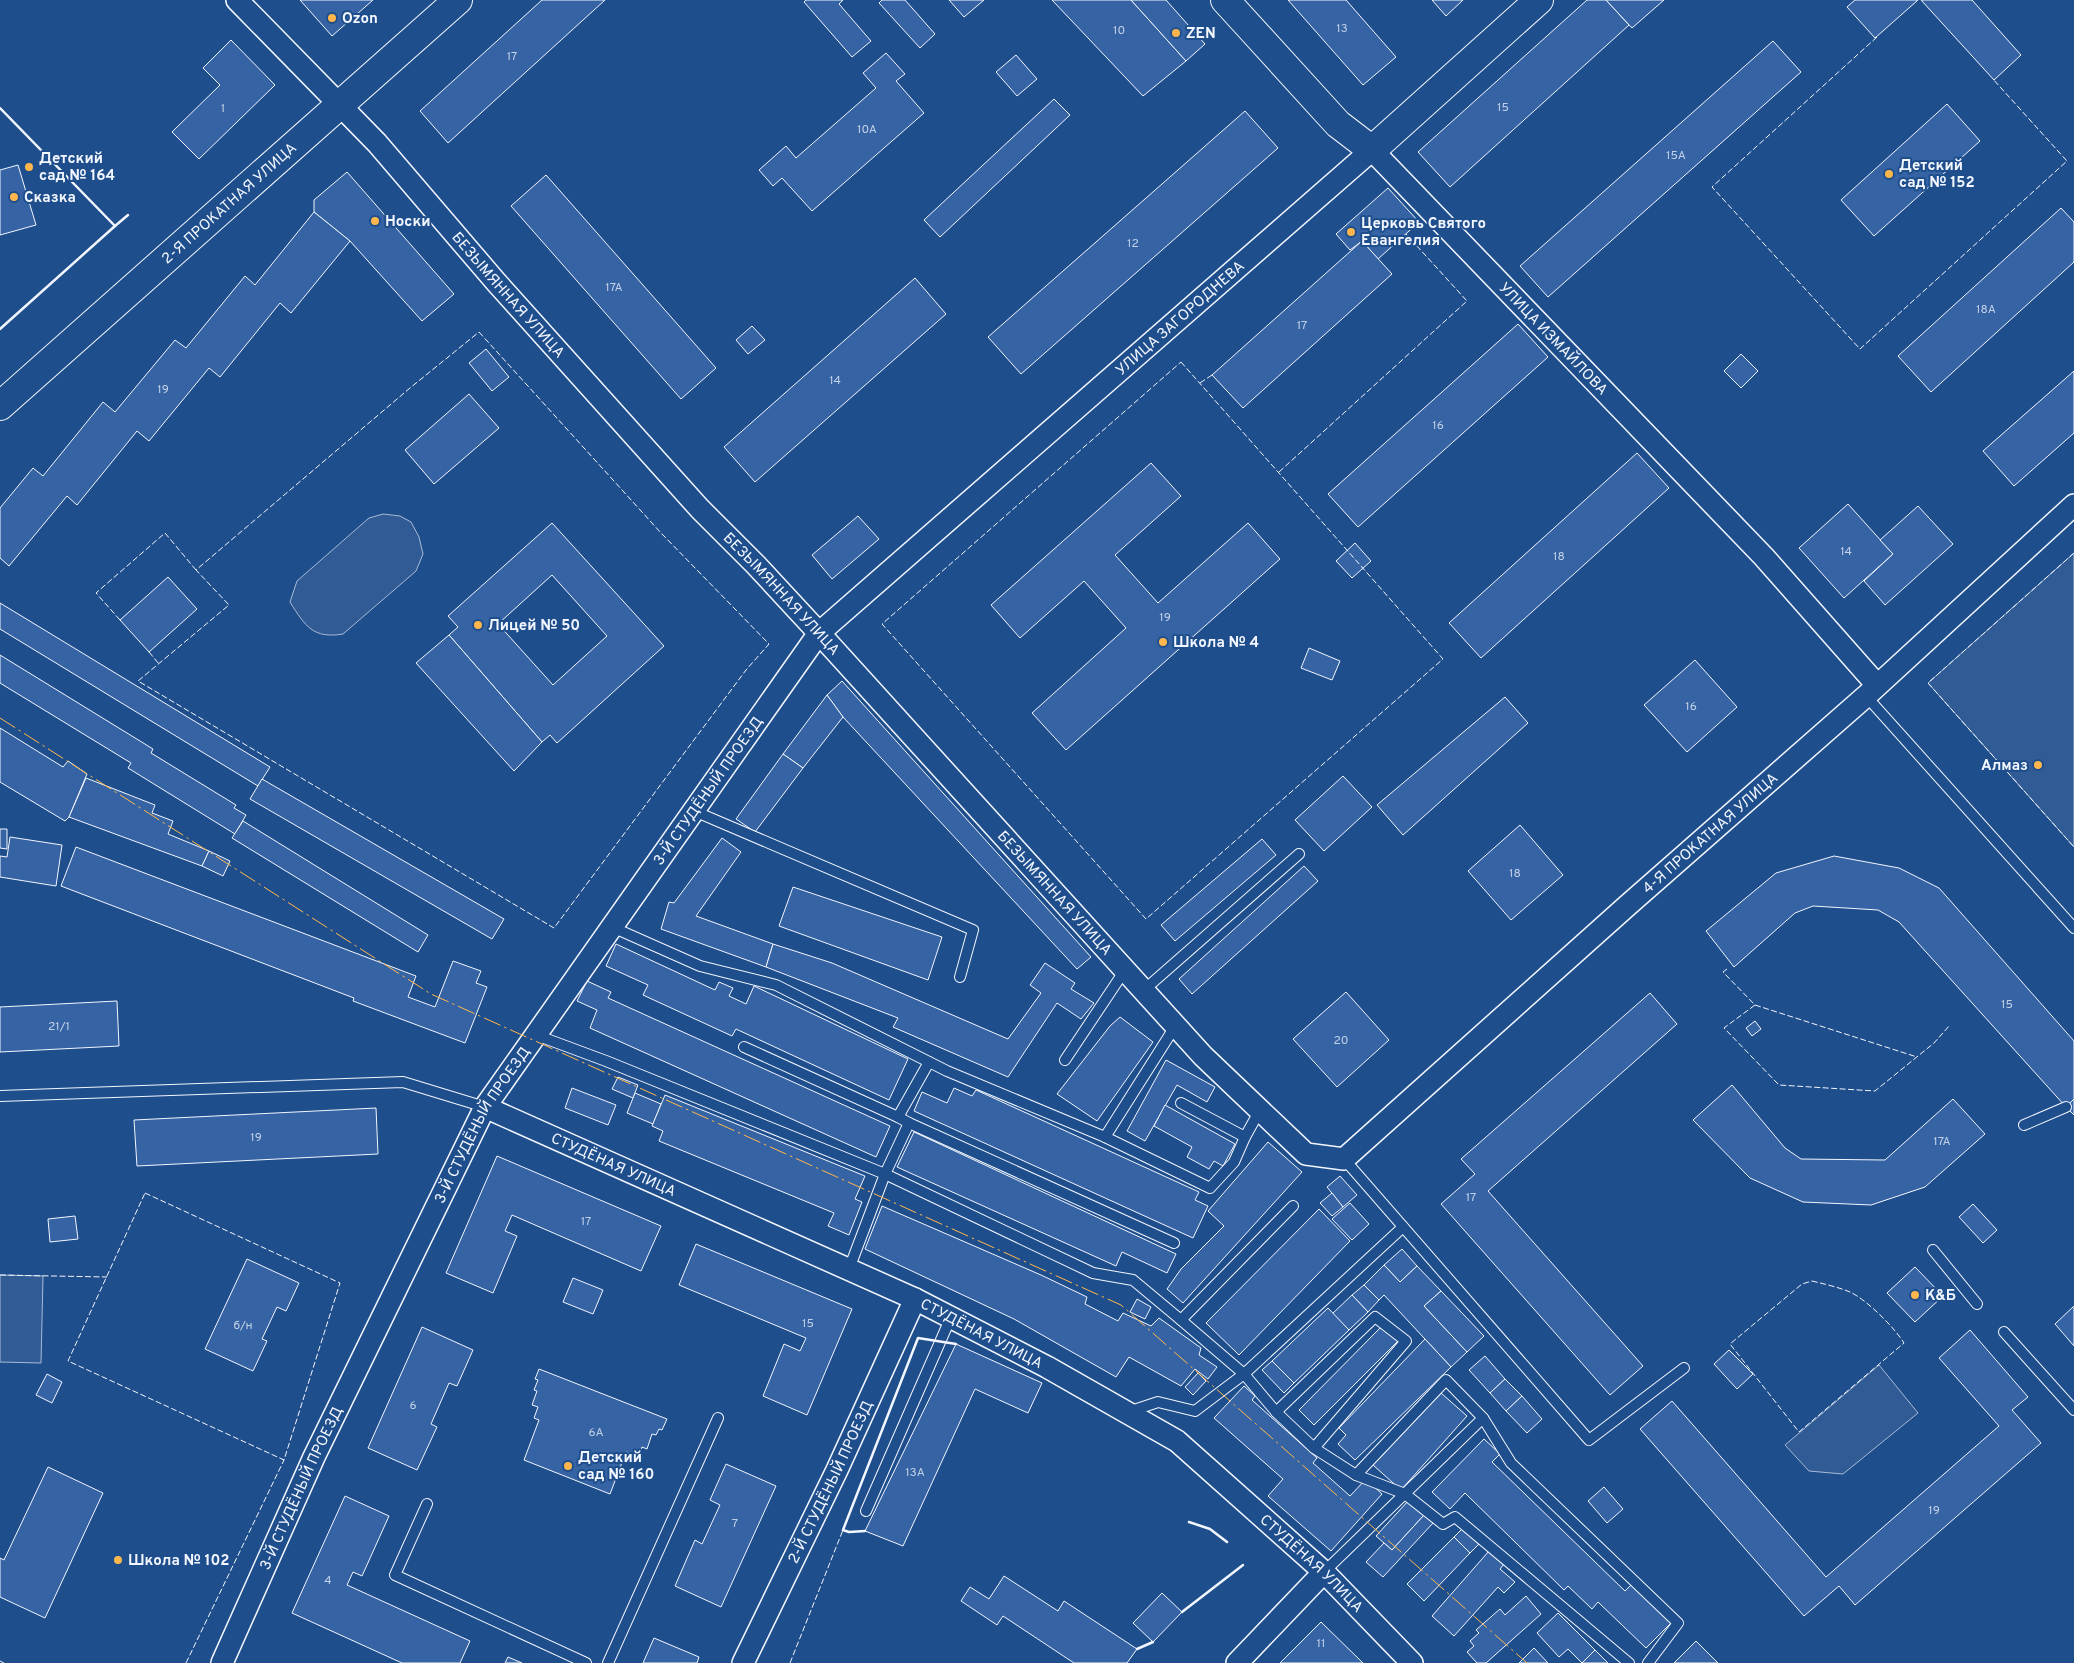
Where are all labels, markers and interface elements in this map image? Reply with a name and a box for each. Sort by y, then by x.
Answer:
place label: Ozon [342,10,378,29]
marker: Ozon [326,12,338,24]
house number: 13 [1336,21,1348,37]
house number: 10 [1113,23,1125,39]
place label: ZEN [1186,25,1216,44]
marker: ZEN [1170,27,1182,39]
house number: 17 [507,49,517,65]
house number: 15 [1497,100,1509,116]
house number: 1 [221,101,225,117]
house number: 10А [857,122,877,138]
street label: 2-Я ПРОКАТНАЯ УЛИЦА [158,139,301,269]
house number: 15А [1666,148,1686,164]
place label: Детский сад № 164 [39,150,115,186]
place label: Детский сад № 152 [1899,157,1975,193]
marker: Детский сад № 164 [23,161,35,173]
marker: Детский сад № 152 [1883,168,1895,180]
place label: Сказка [24,189,76,208]
marker: Сказка [8,191,20,203]
place label: Носки [385,213,431,232]
marker: Носки [369,215,381,227]
place label: Церковь Святого Евангелия [1361,215,1486,251]
marker: Церковь Святого Евангелия [1345,226,1357,238]
street label: БЕЗЫМЯННАЯ УЛИЦА [447,229,568,363]
house number: 12 [1127,236,1139,252]
street label: УЛИЦА ЗАГОРОДНЕВА [1112,258,1249,380]
street label: УЛИЦА ИЗМАЙЛОВА [1494,279,1611,400]
house number: 17А [605,280,623,296]
house number: 18А [1976,302,1996,318]
house number: 17 [1297,318,1307,334]
house number: 14 [829,373,841,389]
house number: 19 [157,382,169,398]
house number: 16 [1432,418,1444,434]
street label: БЕЗЫМЯННАЯ УЛИЦА [718,529,843,660]
house number: 14 [1840,544,1852,560]
house number: 18 [1553,549,1565,565]
house number: 19 [1159,610,1171,626]
place label: Лицей № 50 [488,617,580,636]
marker: Лицей № 50 [472,619,484,631]
place label: Школа № 4 [1173,634,1259,653]
marker: Школа № 4 [1157,636,1169,648]
house number: 16 [1685,699,1697,715]
street label: 3-Й СТУДЁНЫЙ ПРОЕЗД [650,713,768,870]
place label: Алмаз [1981,757,2028,776]
marker: Алмаз [2032,759,2044,771]
street label: 4-Я ПРОКАТНАЯ УЛИЦА [1639,770,1783,899]
street label: БЕЗЫМЯННАЯ УЛИЦА [992,827,1115,960]
house number: 18 [1509,866,1521,882]
house number: 15 [2001,997,2013,1013]
house number: 21/1 [48,1019,70,1035]
house number: 20 [1333,1033,1349,1049]
street label: 3-Й СТУДЁНЫЙ ПРОЕЗД [431,1044,535,1207]
house number: 19 [250,1130,262,1146]
street label: СТУДЁНАЯ УЛИЦА [548,1130,679,1202]
house number: 17А [1933,1134,1951,1150]
house number: 17 [1466,1190,1476,1206]
house number: 17 [581,1214,591,1230]
place label: К&Б [1925,1287,1956,1306]
marker: К&Б [1909,1289,1921,1301]
street label: СТУДЁНАЯ УЛИЦА [917,1295,1045,1374]
house number: 15 [802,1316,814,1332]
house number: б/н [233,1318,253,1334]
house number: 6 [409,1398,417,1414]
street label: 2-Й СТУДЁНЫЙ ПРОЕЗД [785,1398,878,1567]
street label: 3-Й СТУДЁНЫЙ ПРОЕЗД [257,1404,348,1573]
house number: 6А [588,1425,604,1441]
place label: Детский сад № 160 [578,1449,654,1485]
marker: Детский сад № 160 [562,1460,574,1472]
house number: 13А [905,1465,925,1481]
house number: 19 [1928,1503,1940,1519]
street label: СТУДЁНАЯ УЛИЦА [1255,1511,1366,1618]
house number: 7 [732,1516,738,1532]
place label: Школа № 102 [128,1552,230,1571]
marker: Школа № 102 [112,1554,124,1566]
house number: 4 [324,1573,332,1589]
house number: 11 [1317,1636,1325,1652]

